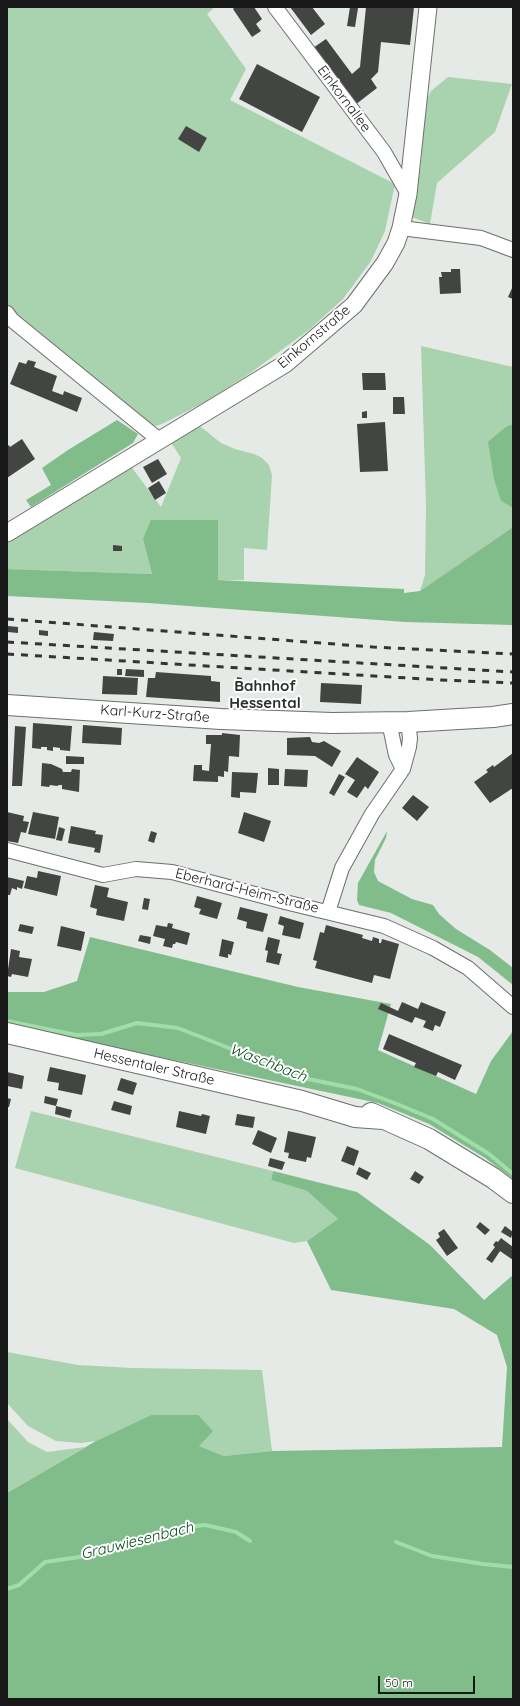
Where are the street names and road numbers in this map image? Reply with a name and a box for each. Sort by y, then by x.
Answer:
street label: Einkornallee [314,62,374,136]
street label: Einkornstraße [274,302,354,372]
street label: Karl-Kurz-Straße [100,702,210,726]
street label: Eberhard-Heim-Straße [174,865,320,917]
street label: Hessentaler Straße [92,1045,216,1089]

